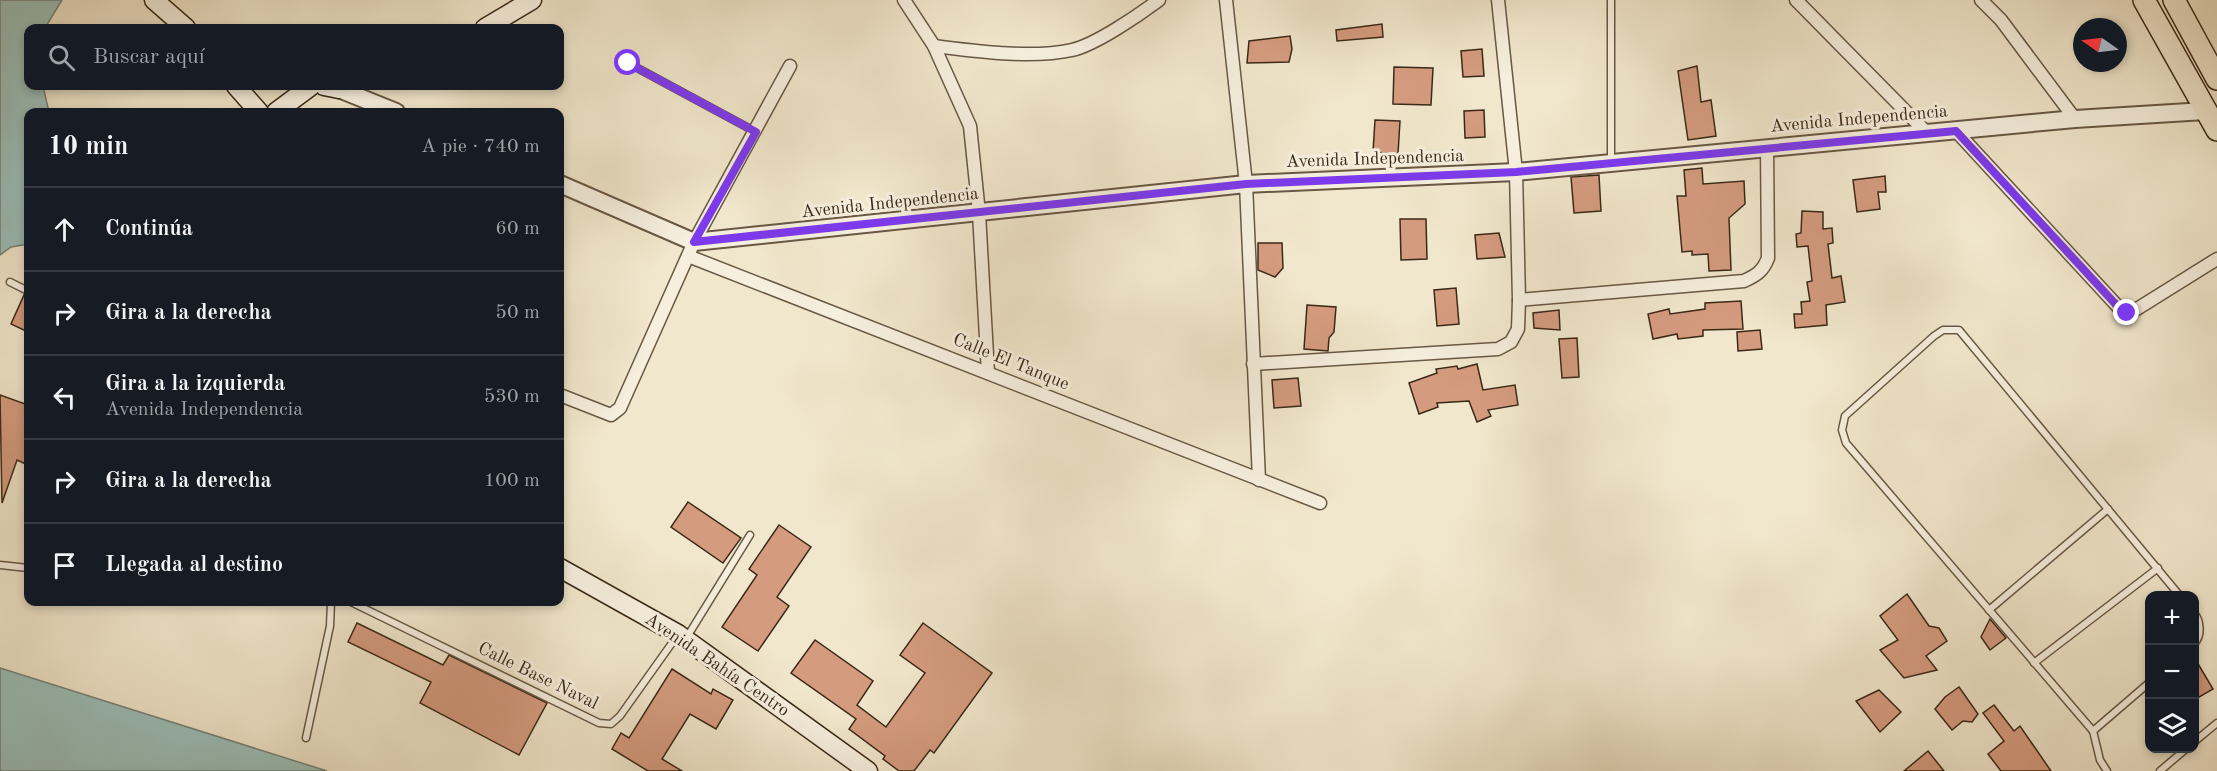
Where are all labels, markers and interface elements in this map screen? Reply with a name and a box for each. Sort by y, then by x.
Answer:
north arrow [2073,18,2127,72]
search box [24,24,564,90]
icon: search [45,41,78,74]
text: Buscar aquí [93,46,205,68]
route start [614,49,640,75]
street label: Avenida Independencia [1769,102,1949,136]
text: 10 min [48,134,128,160]
text: A pie · 740 m [421,137,540,157]
street label: Avenida Independencia [1286,147,1464,171]
street label: Avenida Independencia [800,185,980,221]
icon: ahead [48,213,81,246]
text: Continúa [105,218,193,240]
text: 60 m [495,219,540,239]
icon: right [48,297,81,330]
route end [2113,299,2139,325]
text: Gira a la derecha [105,302,272,324]
text: 50 m [495,303,540,323]
street label: Calle El Tanque [950,330,1072,394]
text: Gira a la izquierda [105,373,285,395]
icon: left [48,381,81,414]
text: 530 m [484,387,540,407]
text: Avenida Independencia [105,400,303,420]
icon: right [48,465,81,498]
text: Gira a la derecha [105,470,272,492]
text: 100 m [484,471,540,491]
icon: arrive [48,549,81,582]
text: Llegada al destino [105,554,283,576]
map controls [2145,591,2199,753]
button: + [2145,591,2199,645]
street label: Avenida Bahía Centro [641,610,793,720]
street label: Calle Base Naval [475,639,601,713]
button: − [2145,645,2199,699]
button: layers [2145,699,2199,753]

